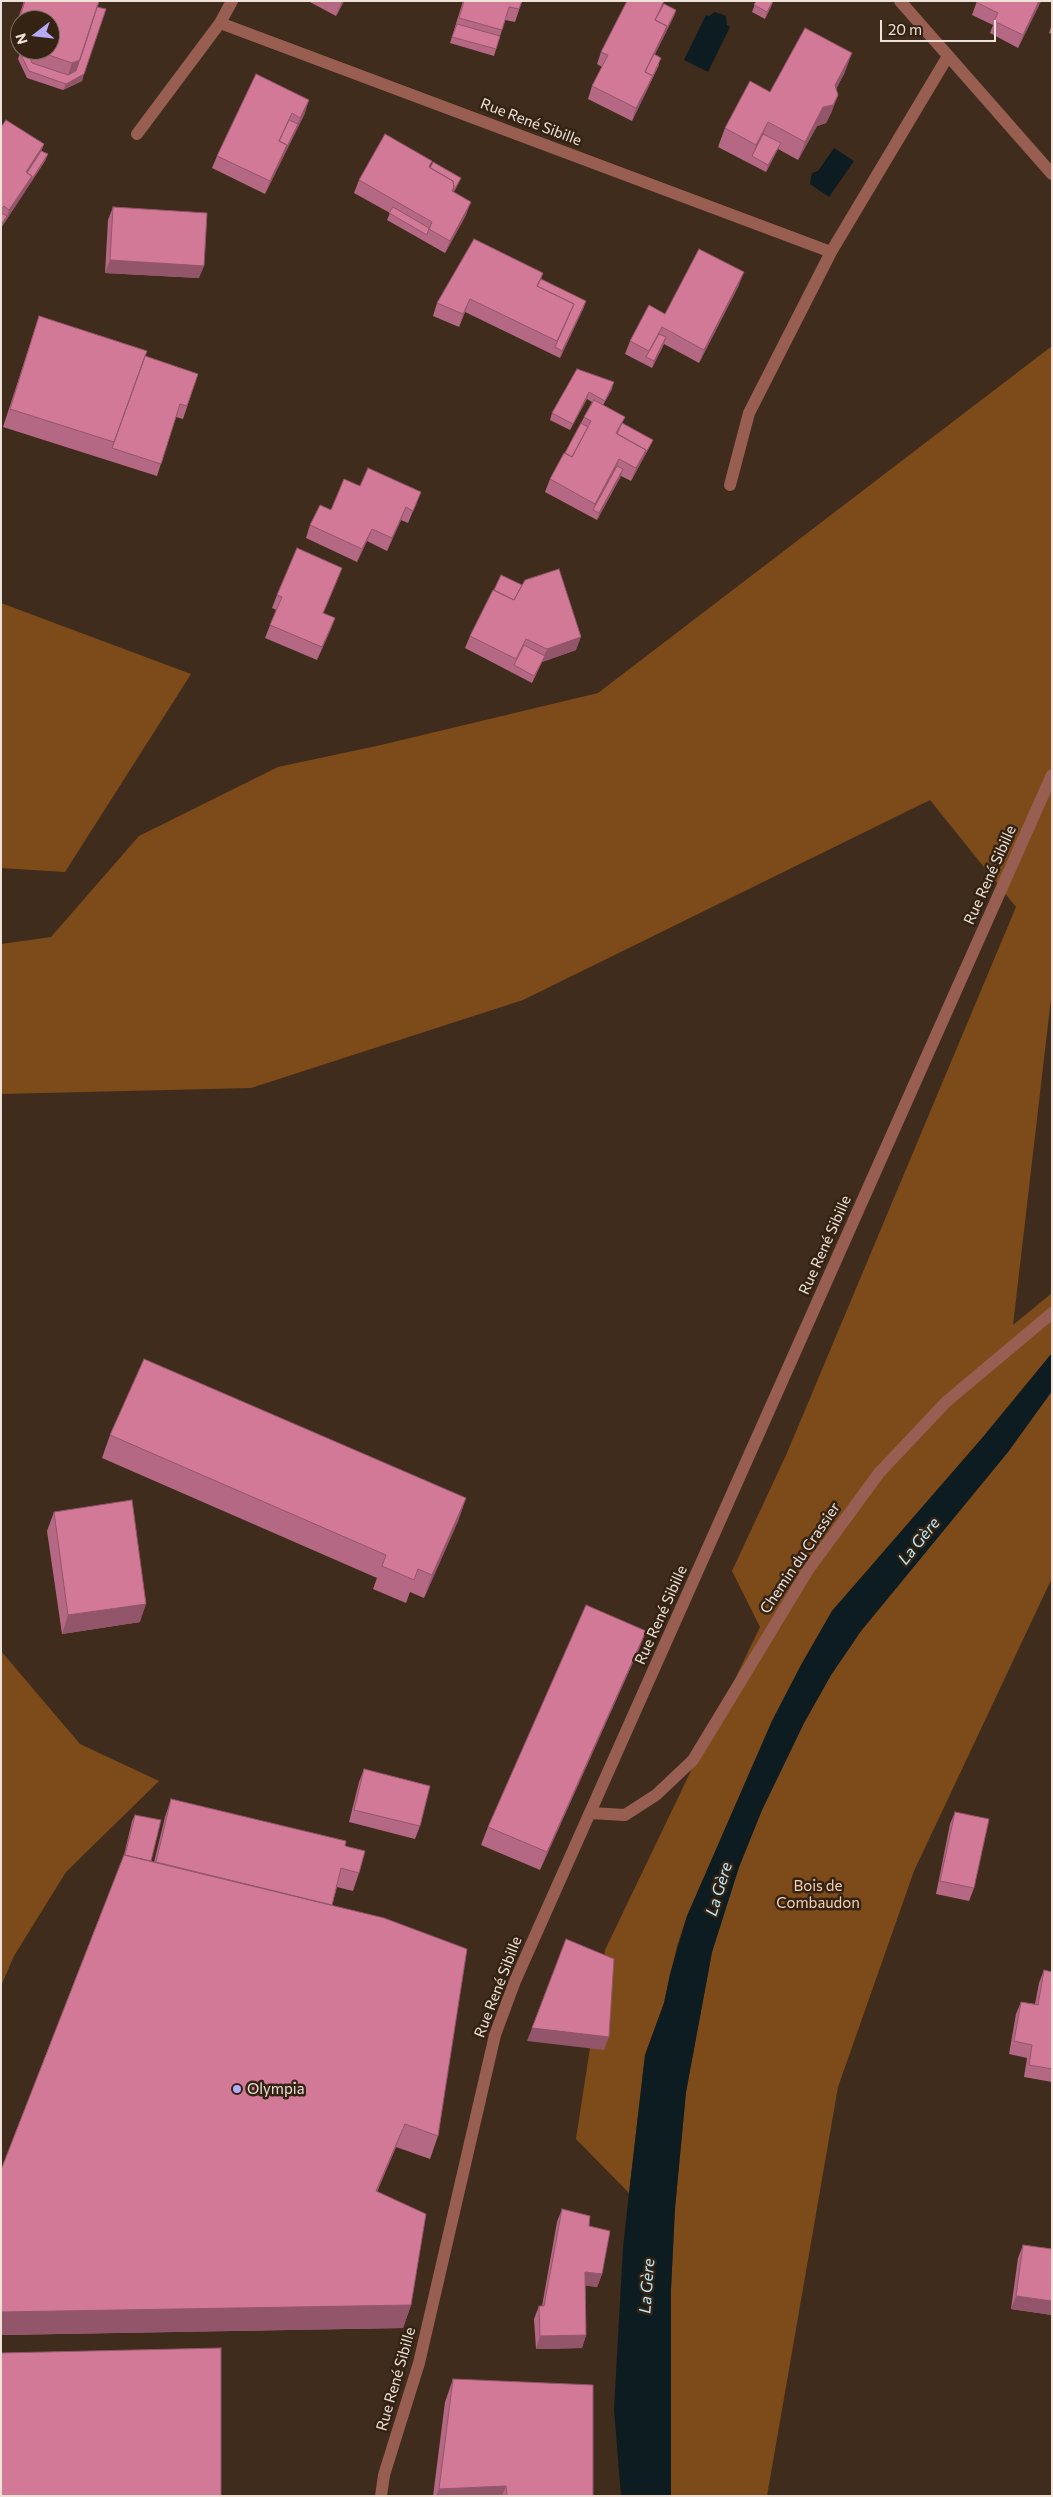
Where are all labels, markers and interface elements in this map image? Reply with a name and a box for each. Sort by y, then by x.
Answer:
north arrow [10,10,60,60]
scale bar [883,10,999,42]
text: 20 m [888,20,922,38]
text: N [11,32,31,46]
street label: Rue René Sibille [478,94,584,150]
street label: Rue René Sibille [960,823,1020,927]
street label: Rue René Sibille [795,1193,855,1297]
street label: Chemin du Crassier [756,1499,844,1617]
water label: La Gère [894,1513,944,1569]
street label: Rue René Sibille [631,1563,691,1667]
water label: La Gère [702,1860,736,1918]
park label: Bois de Combaudon [776,1877,860,1912]
street label: Rue René Sibille [470,1934,526,2040]
place label: Olympia [247,2080,304,2098]
marker: Olympia [231,2083,243,2095]
water label: La Gère [635,2258,659,2314]
street label: Rue René Sibille [373,2325,419,2433]

